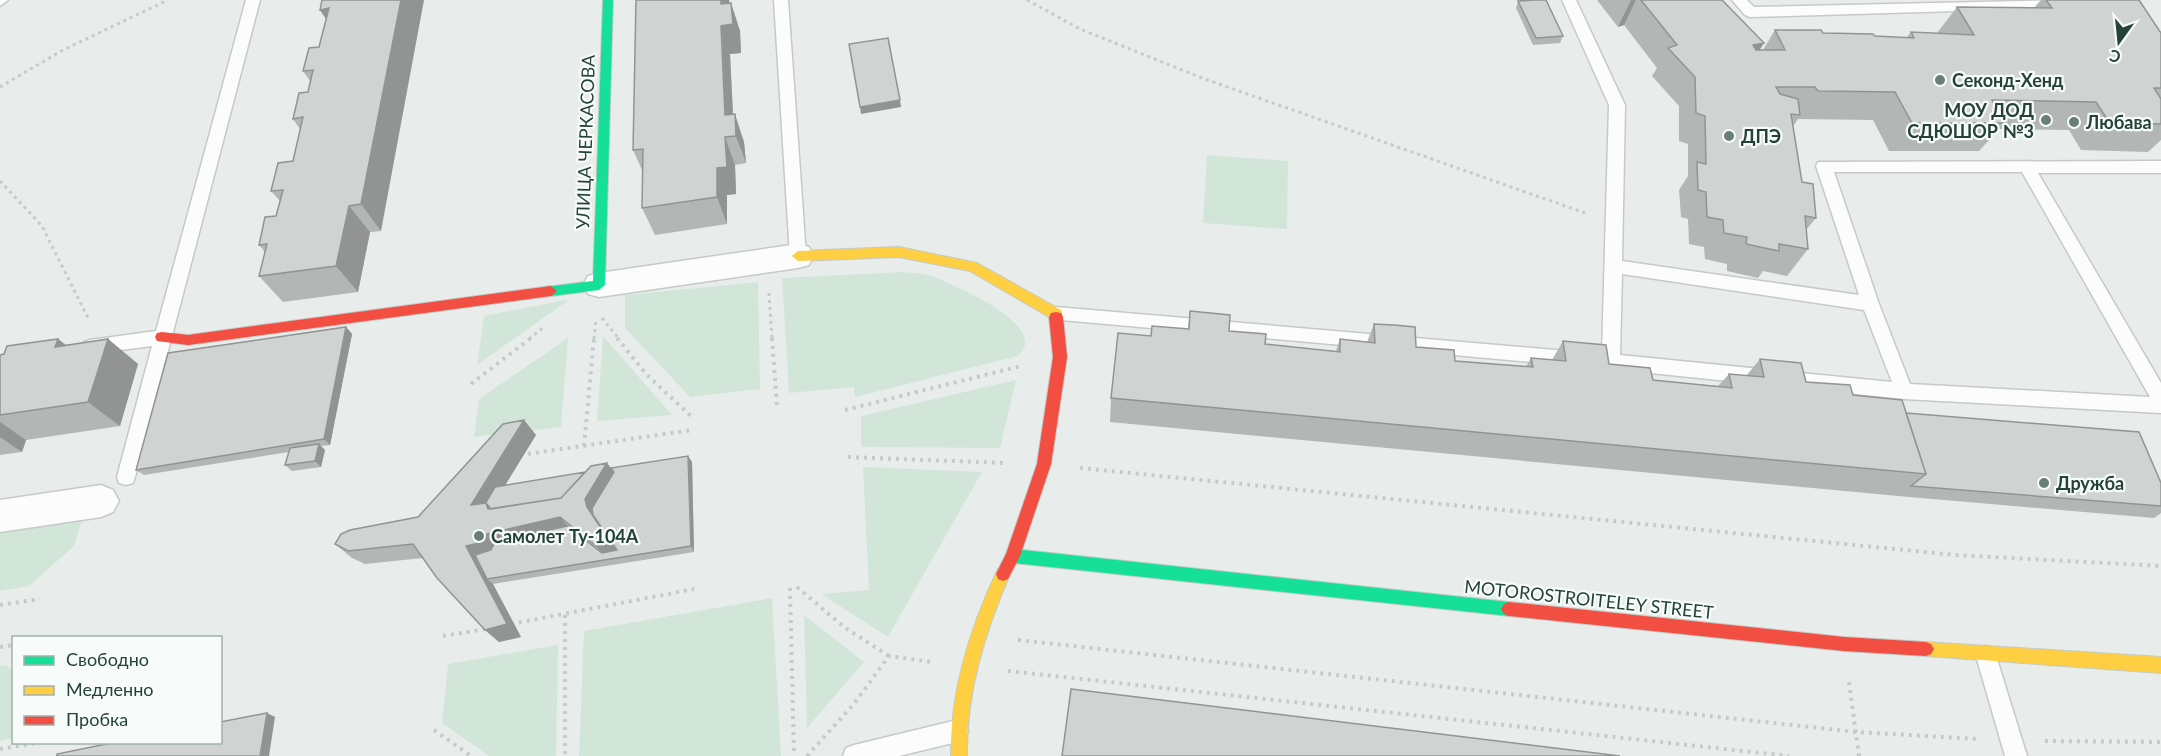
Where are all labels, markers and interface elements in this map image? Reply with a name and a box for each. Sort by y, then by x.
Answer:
north arrow [2089,12,2149,72]
text: С [2107,46,2123,68]
street label: УЛИЦА ЧЕРКАСОВА [571,54,599,230]
place label: Секонд-Хенд [1952,69,2064,91]
marker: Секонд-Хенд [1933,73,1947,87]
place label: МОУ ДОД СДЮШОР №3 [1907,99,2034,142]
place label: Любава [2085,111,2152,133]
marker: МОУ ДОД СДЮШОР №3 [2039,113,2053,127]
marker: Любава [2067,115,2081,129]
place label: ДПЭ [1741,125,1781,147]
marker: ДПЭ [1722,129,1736,143]
place label: Дружба [2056,472,2124,494]
marker: Дружба [2037,476,2051,490]
place label: Самолет Ту-104А [491,525,639,547]
marker: Самолет Ту-104А [472,529,486,543]
street label: MOTOROSTROITELEY STREET [1463,575,1715,623]
legend [12,636,222,744]
text: Свободно [66,648,149,670]
text: Медленно [66,678,154,700]
text: Пробка [66,708,128,730]

